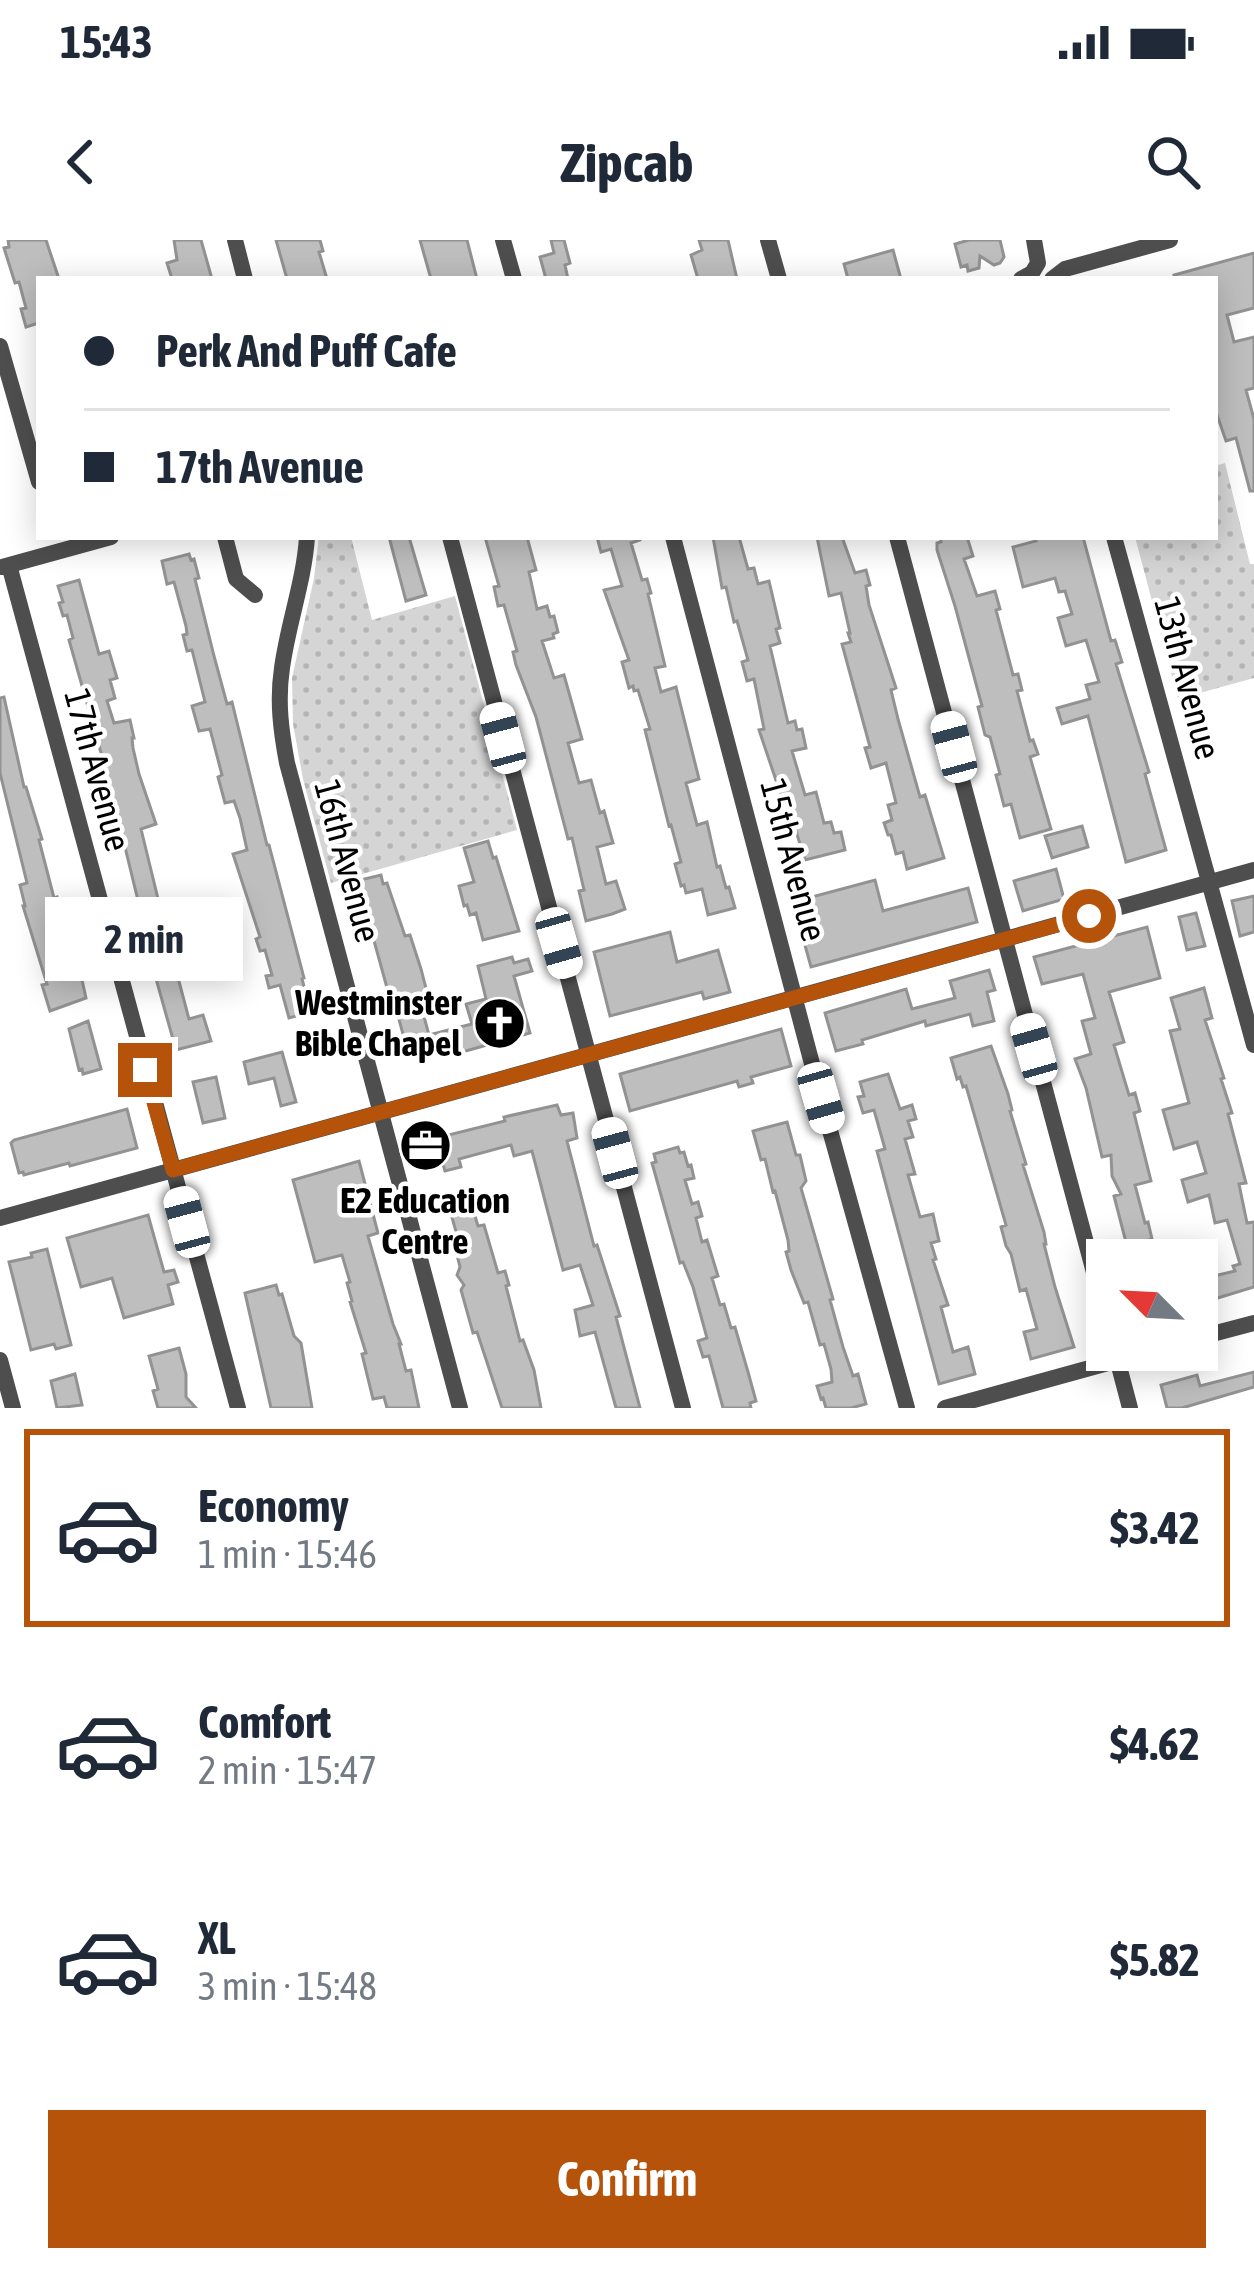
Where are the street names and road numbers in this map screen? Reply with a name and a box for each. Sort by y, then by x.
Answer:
street label: 13th Avenue [1146,592,1230,764]
street label: 17th Avenue [56,684,140,856]
street label: 15th Avenue [752,774,836,946]
street label: 16th Avenue [306,775,390,947]

